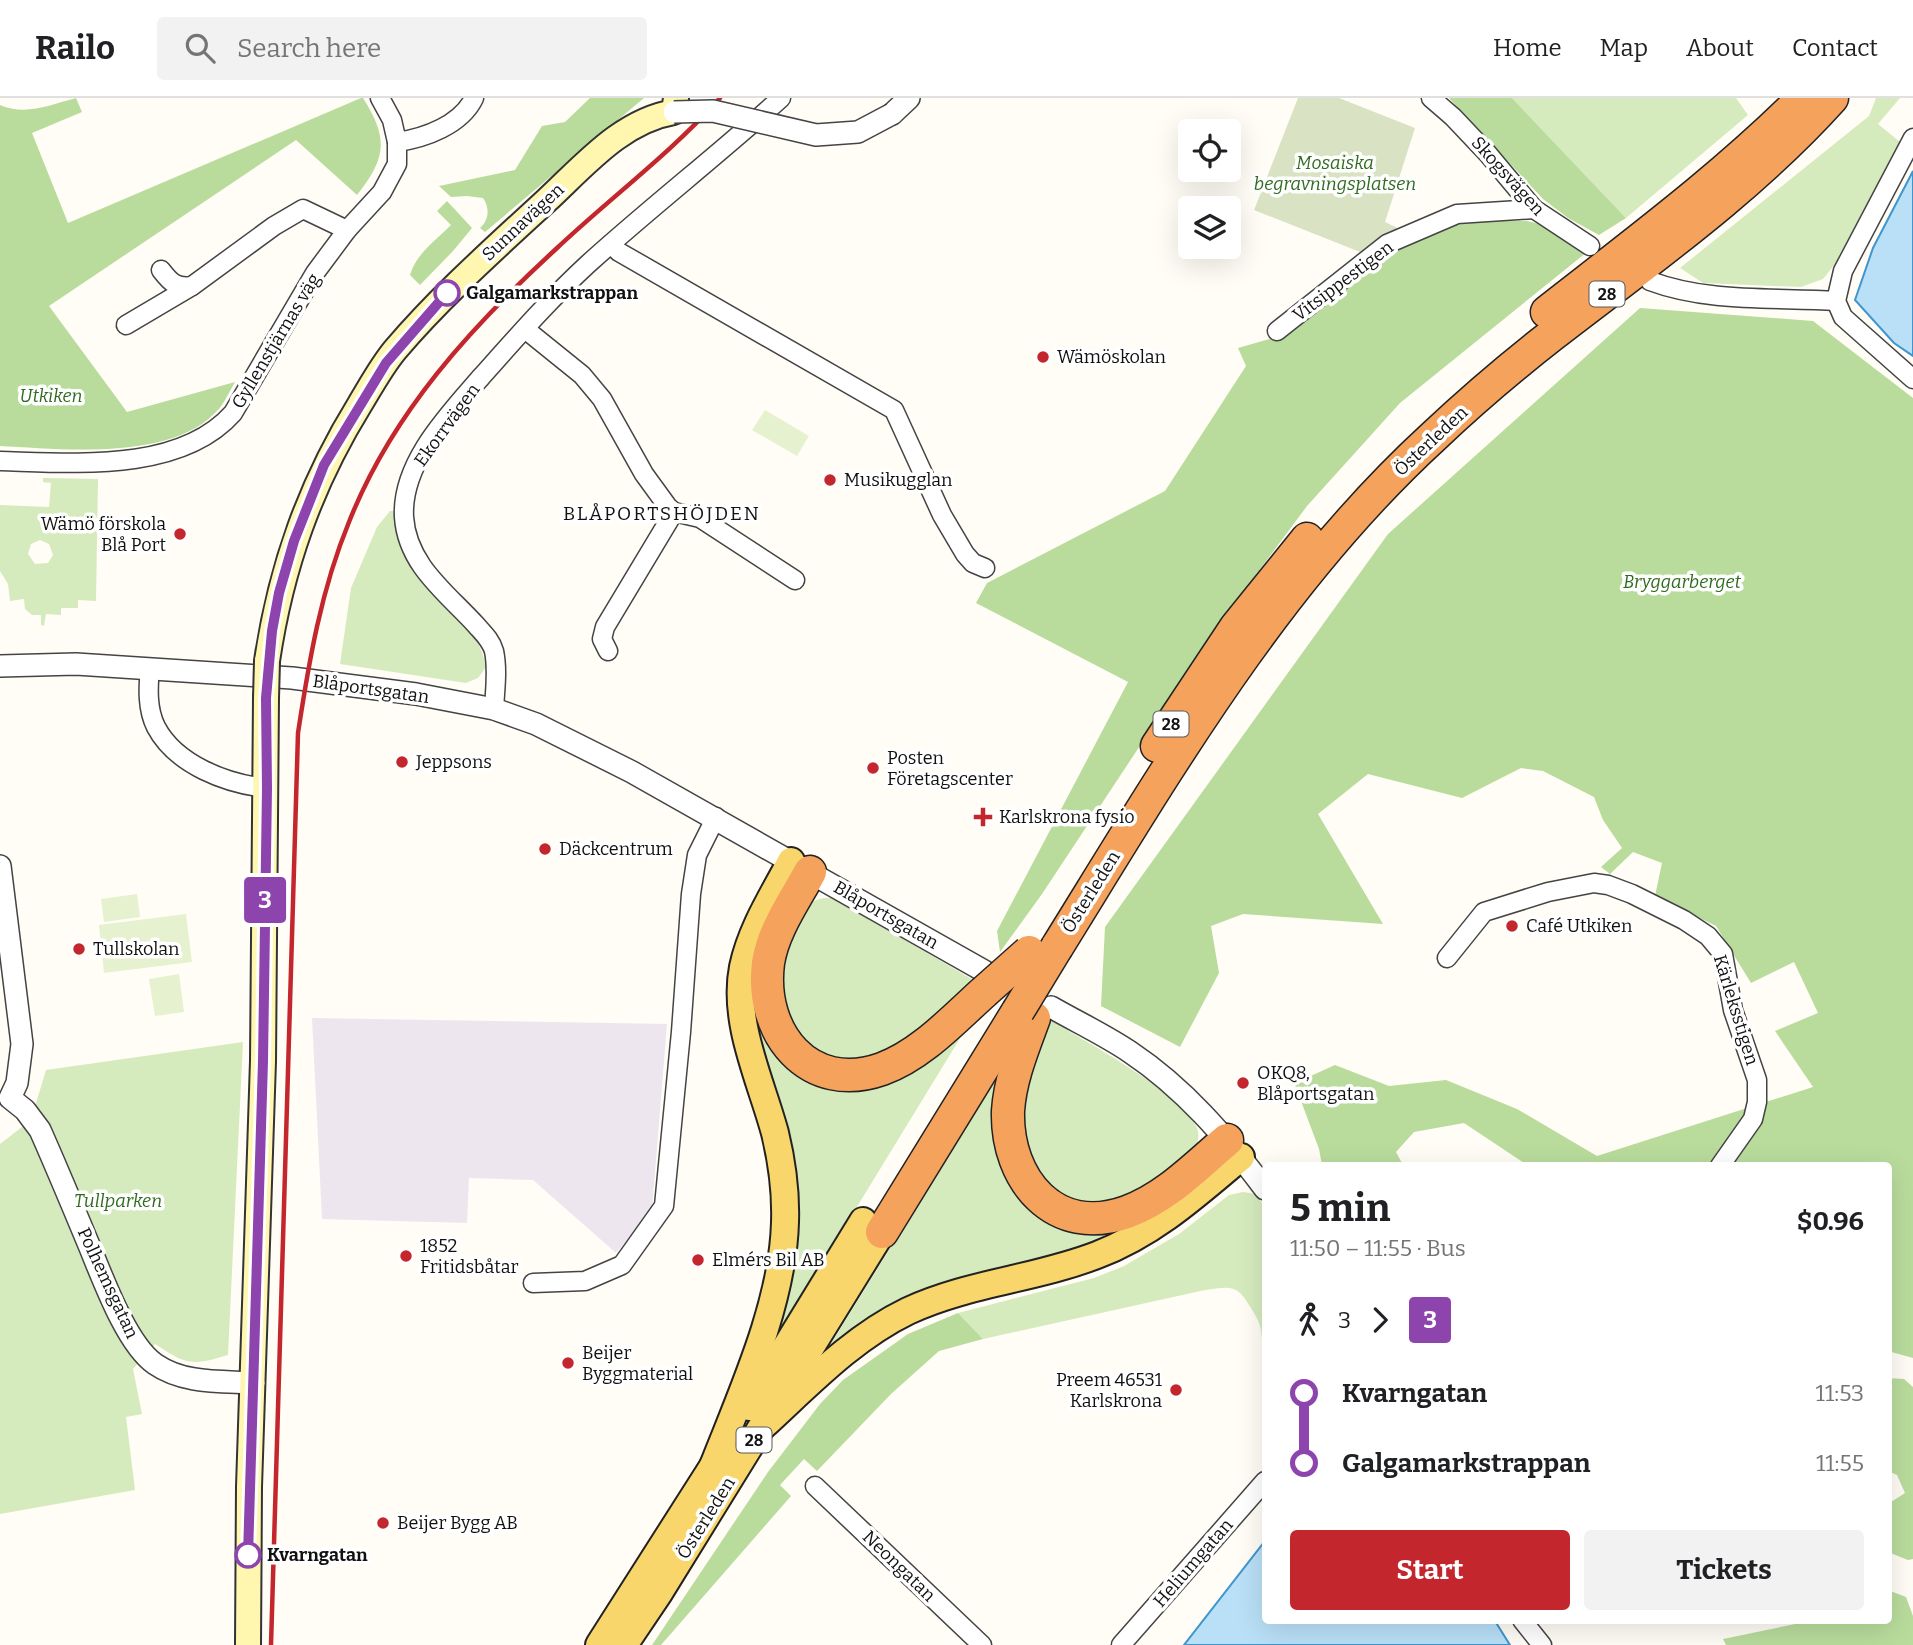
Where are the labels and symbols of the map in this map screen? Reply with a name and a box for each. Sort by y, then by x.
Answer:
street label: Skogsvägen [1467,132,1550,221]
park label: Mosaiska begravningsplatsen [1254,152,1416,195]
street label: Sunnavägen [478,178,569,265]
street label: Vitsippestigen [1288,236,1398,326]
street label: Gyllenstjärnas väg [227,269,325,413]
marker: Galgamarkstrappan [434,280,460,306]
place label: Galgamarkstrappan [466,282,638,304]
road number: 28 [1590,282,1624,306]
place label: Wämöskolan [1057,346,1167,368]
marker: Wämöskolan [1035,349,1051,365]
street label: Ekorrvägen [410,379,485,471]
park label: Utkiken [20,385,82,407]
street label: Österleden [1390,401,1473,481]
place label: Musikugglan [844,469,953,491]
marker: Musikugglan [822,472,838,488]
district label: BLÅPORTSHÖJDEN [563,502,761,525]
place label: Wämö förskola Blå Port [41,513,166,556]
marker: Wämö förskola Blå Port [172,526,188,542]
park label: Bryggarberget [1623,571,1742,593]
street label: Blåportsgatan [311,670,431,708]
road number: 28 [1154,712,1188,736]
place label: Posten Företagscenter [887,747,1013,790]
place label: Jeppsons [415,751,492,773]
marker: Jeppsons [394,754,410,770]
marker: Posten Företagscenter [865,760,881,776]
place label: Karlskrona fysio [999,806,1135,828]
marker: Karlskrona fysio [973,807,993,827]
place label: Däckcentrum [559,838,673,860]
marker: Däckcentrum [537,841,553,857]
street label: Österleden [1057,846,1125,937]
street label: Blåportsgatan [830,876,943,954]
line badge: 3 [242,877,288,923]
place label: Café Utkiken [1526,915,1633,937]
marker: Café Utkiken [1504,918,1520,934]
place label: Tullskolan [93,938,180,960]
marker: Tullskolan [71,941,87,957]
street label: Kärleksstigen [1709,952,1763,1068]
place label: OKQ8, Blåportsgatan [1257,1062,1375,1105]
marker: OKQ8, Blåportsgatan [1235,1075,1251,1091]
park label: Tullparken [74,1190,162,1212]
street label: Polhemsgatan [73,1224,144,1343]
place label: 1852 Fritidsbåtar [420,1235,519,1278]
marker: 1852 Fritidsbåtar [398,1248,414,1264]
place label: Elmérs Bil AB [712,1249,825,1271]
marker: Elmérs Bil AB [690,1252,706,1268]
place label: Beijer Byggmaterial [582,1342,693,1385]
marker: Beijer Byggmaterial [560,1355,576,1371]
place label: Preem 46531 Karlskrona [1056,1369,1163,1412]
marker: Preem 46531 Karlskrona [1168,1382,1184,1398]
road number: 28 [736,1428,772,1452]
street label: Österleden [672,1472,740,1563]
place label: Beijer Bygg AB [397,1512,518,1534]
street label: Heliumgatan [1149,1514,1238,1612]
marker: Beijer Bygg AB [375,1515,391,1531]
street label: Neongatan [858,1526,940,1607]
marker: Kvarngatan [235,1542,261,1568]
place label: Kvarngatan [267,1544,368,1566]

